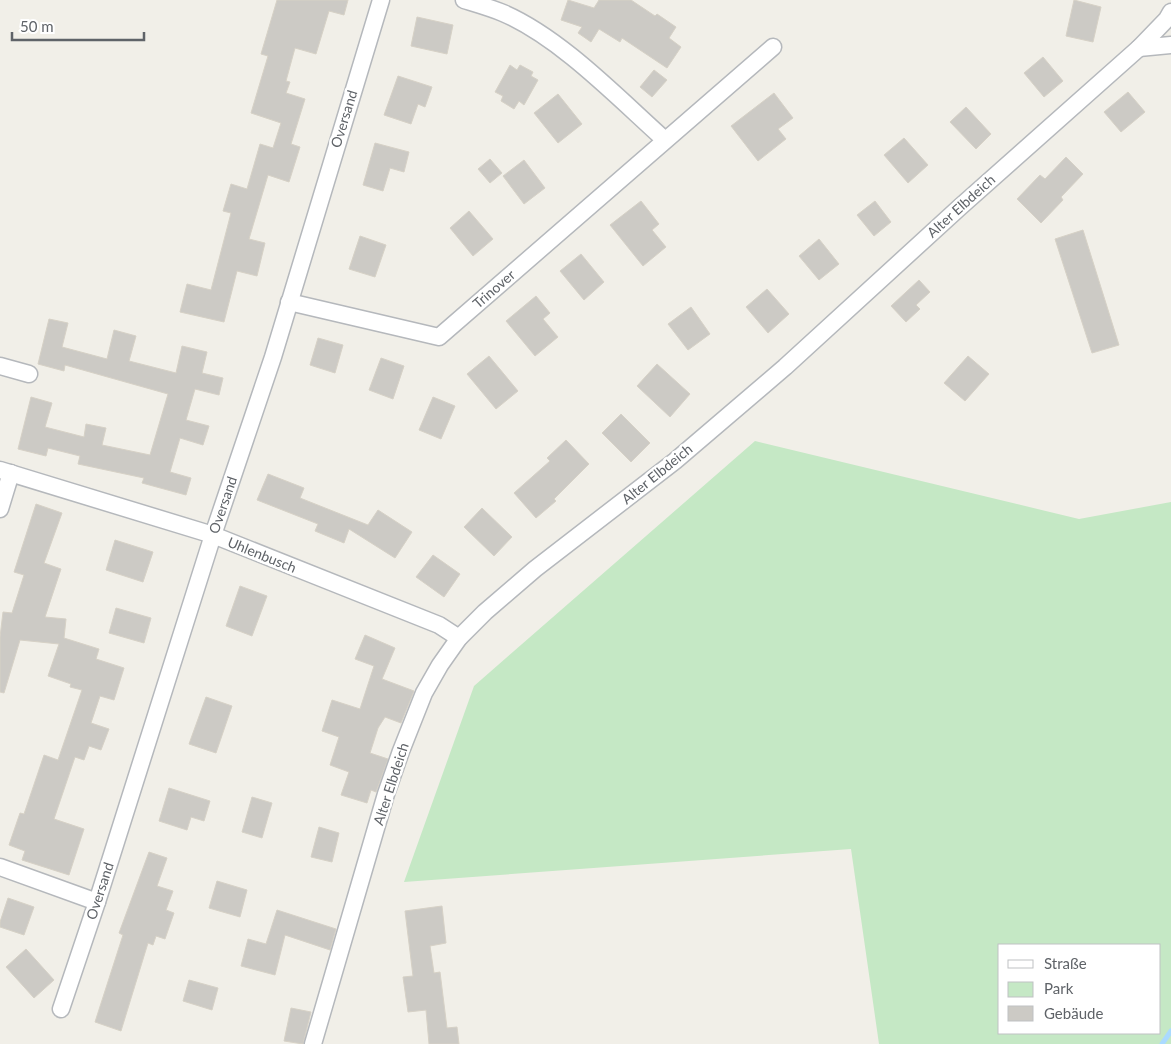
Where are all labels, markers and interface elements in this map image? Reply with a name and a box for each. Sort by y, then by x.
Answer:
scale bar [12,10,145,42]
text: 50 m [20,17,54,35]
street label: Oversand [327,88,360,150]
street label: Alter Elbdeich [923,171,998,241]
street label: Trinover [469,266,518,312]
street label: Alter Elbdeich [618,440,695,507]
street label: Oversand [205,474,240,536]
street label: Uhlenbusch [225,533,299,576]
street label: Alter Elbdeich [369,740,412,827]
street label: Oversand [82,860,117,922]
legend [998,944,1161,1034]
text: Straße [1044,954,1087,972]
text: Park [1044,979,1074,997]
text: Gebäude [1044,1004,1103,1022]

